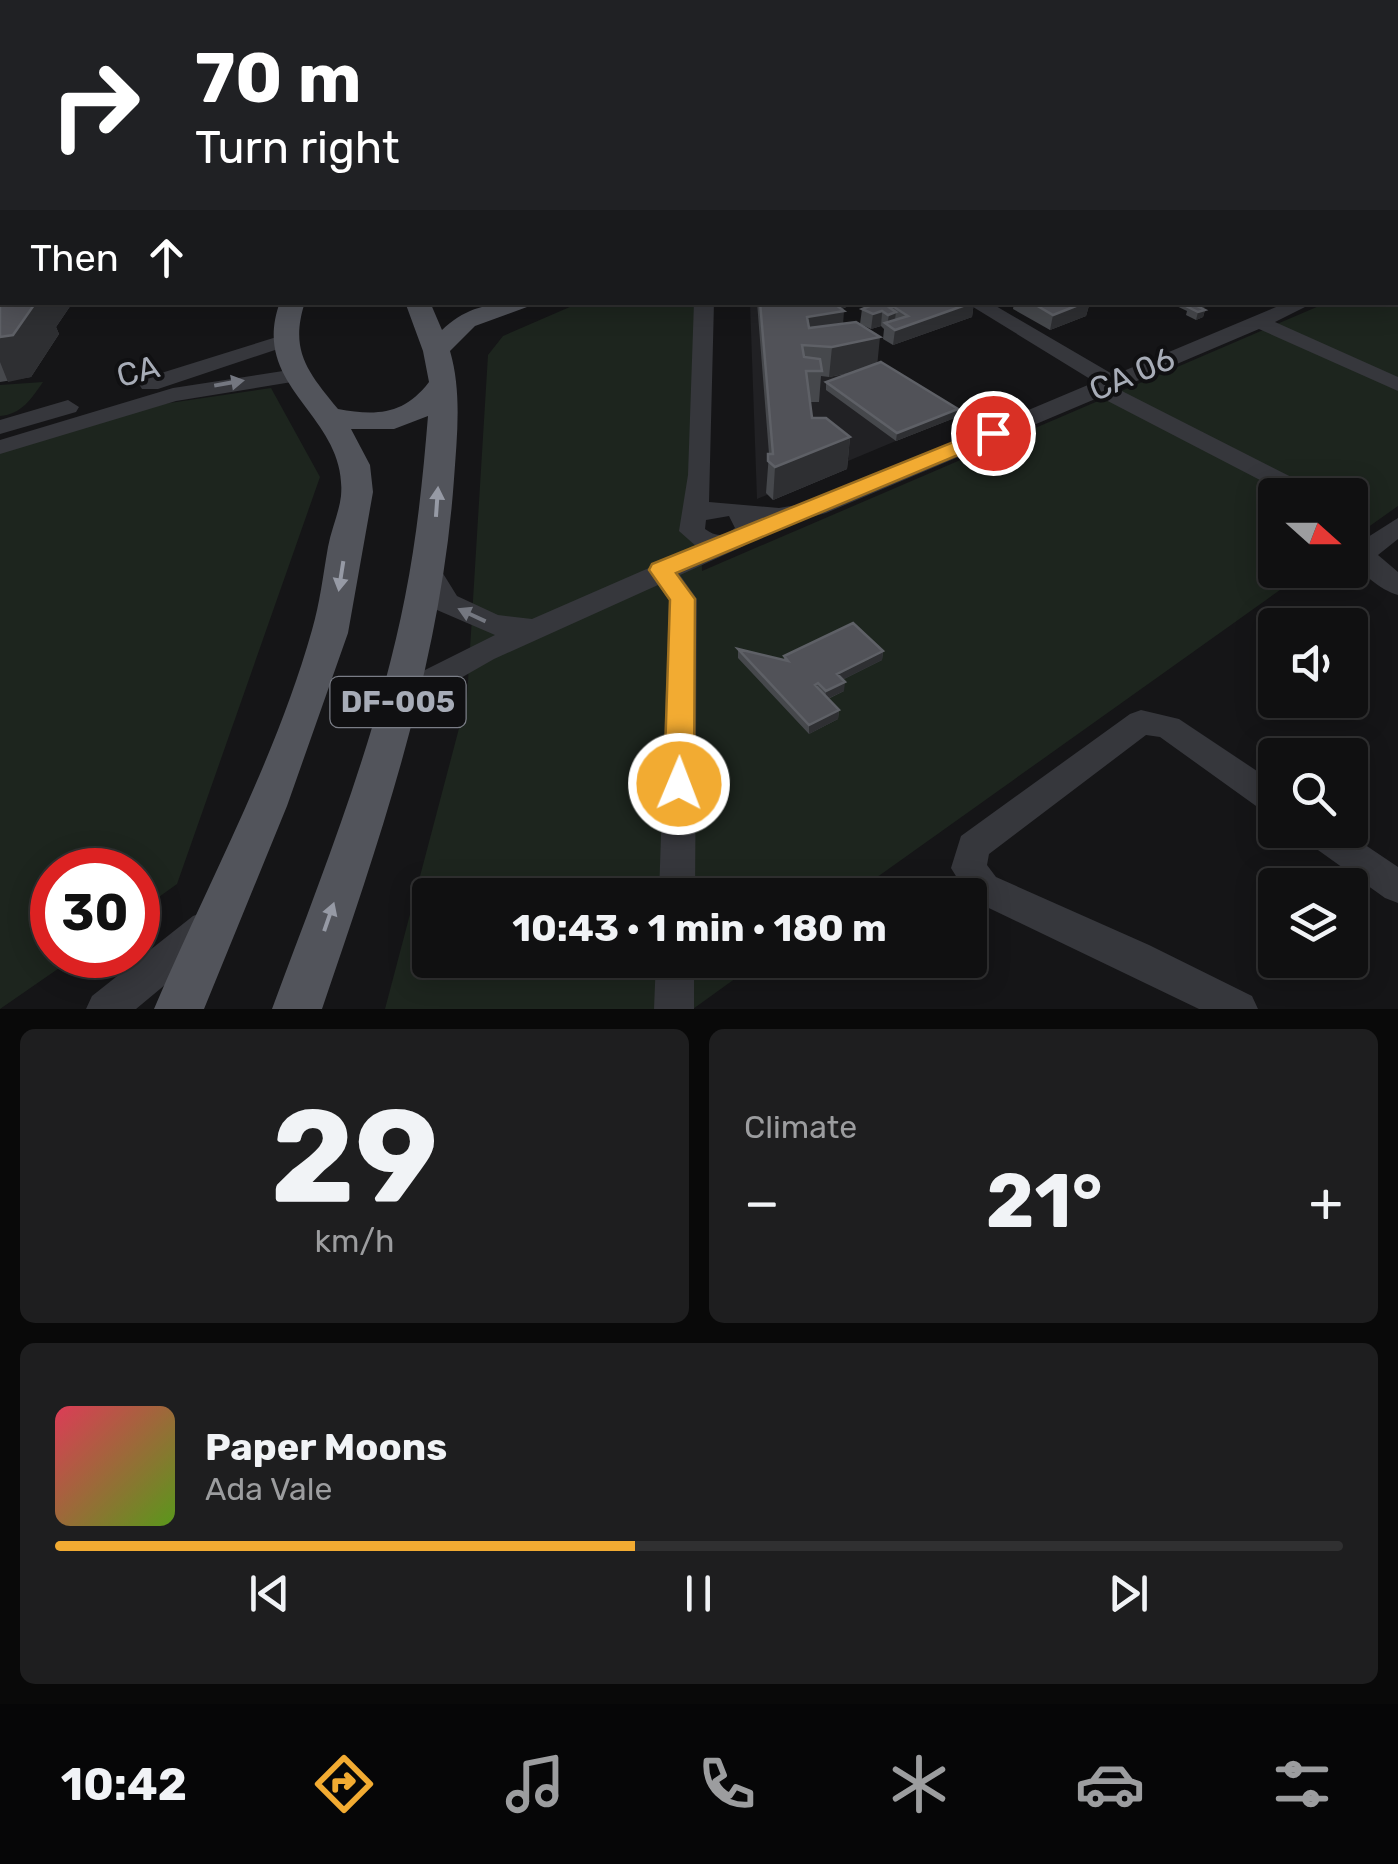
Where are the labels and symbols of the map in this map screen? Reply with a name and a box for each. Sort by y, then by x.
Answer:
street label: CA 06 [1084,339,1180,409]
street label: CA [113,347,163,395]
one-way arrow [214,375,245,391]
pin [951,391,1036,476]
north arrow [1258,478,1368,588]
one-way arrow [430,486,446,518]
one-way arrow [332,561,348,592]
one-way arrow [457,607,487,623]
road number: DF-005 [330,677,466,727]
position arrow [627,732,731,836]
speed limit sign: 30 [30,848,160,978]
one-way arrow [323,902,338,932]

